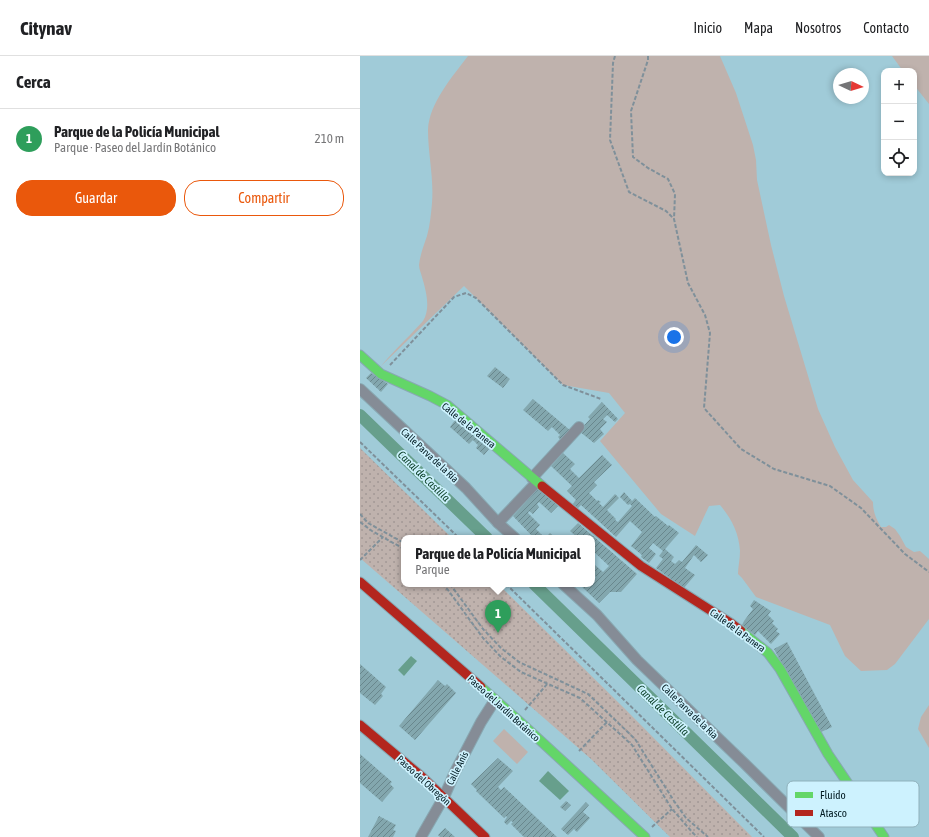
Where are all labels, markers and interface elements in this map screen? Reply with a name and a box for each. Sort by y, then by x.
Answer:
text: Citynav [20,17,72,39]
text: Inicio [693,20,722,36]
text: Mapa [744,20,773,36]
text: Nosotros [795,20,841,36]
text: Contacto [863,20,909,36]
north arrow [833,68,869,104]
map controls [881,68,917,176]
button: + [881,68,917,104]
text: Cerca [16,72,51,92]
button: − [881,104,917,140]
text: Parque de la Policía Municipal [54,123,219,140]
text: 1 [26,131,32,146]
text: 210 m [315,131,344,146]
text: Parque · Paseo del Jardín Botánico [54,140,216,155]
button: locate [881,140,917,176]
button: Guardar [16,180,176,216]
button: Compartir [184,180,344,216]
your location [664,327,684,347]
street label: Calle de la Panera [440,400,498,451]
street label: Calle Parva de la Ría [399,426,461,485]
water label: Canal de Castilla [396,448,452,504]
popup [401,535,595,587]
text: Parque de la Policía Municipal [415,545,581,562]
text: Parque [415,562,450,577]
pin: 1 [485,600,511,633]
street label: Calle de la Panera [708,607,768,654]
street label: Paseo del Jardín Botánico [465,673,542,744]
water label: Canal de Castilla [635,682,691,738]
street label: Calle Parva de la Ría [659,682,720,741]
street label: Calle Anís [444,749,471,787]
street label: Paseo del Obregón [395,753,453,807]
legend [787,781,919,827]
text: Fluido [820,789,846,801]
text: Atasco [820,807,847,819]

